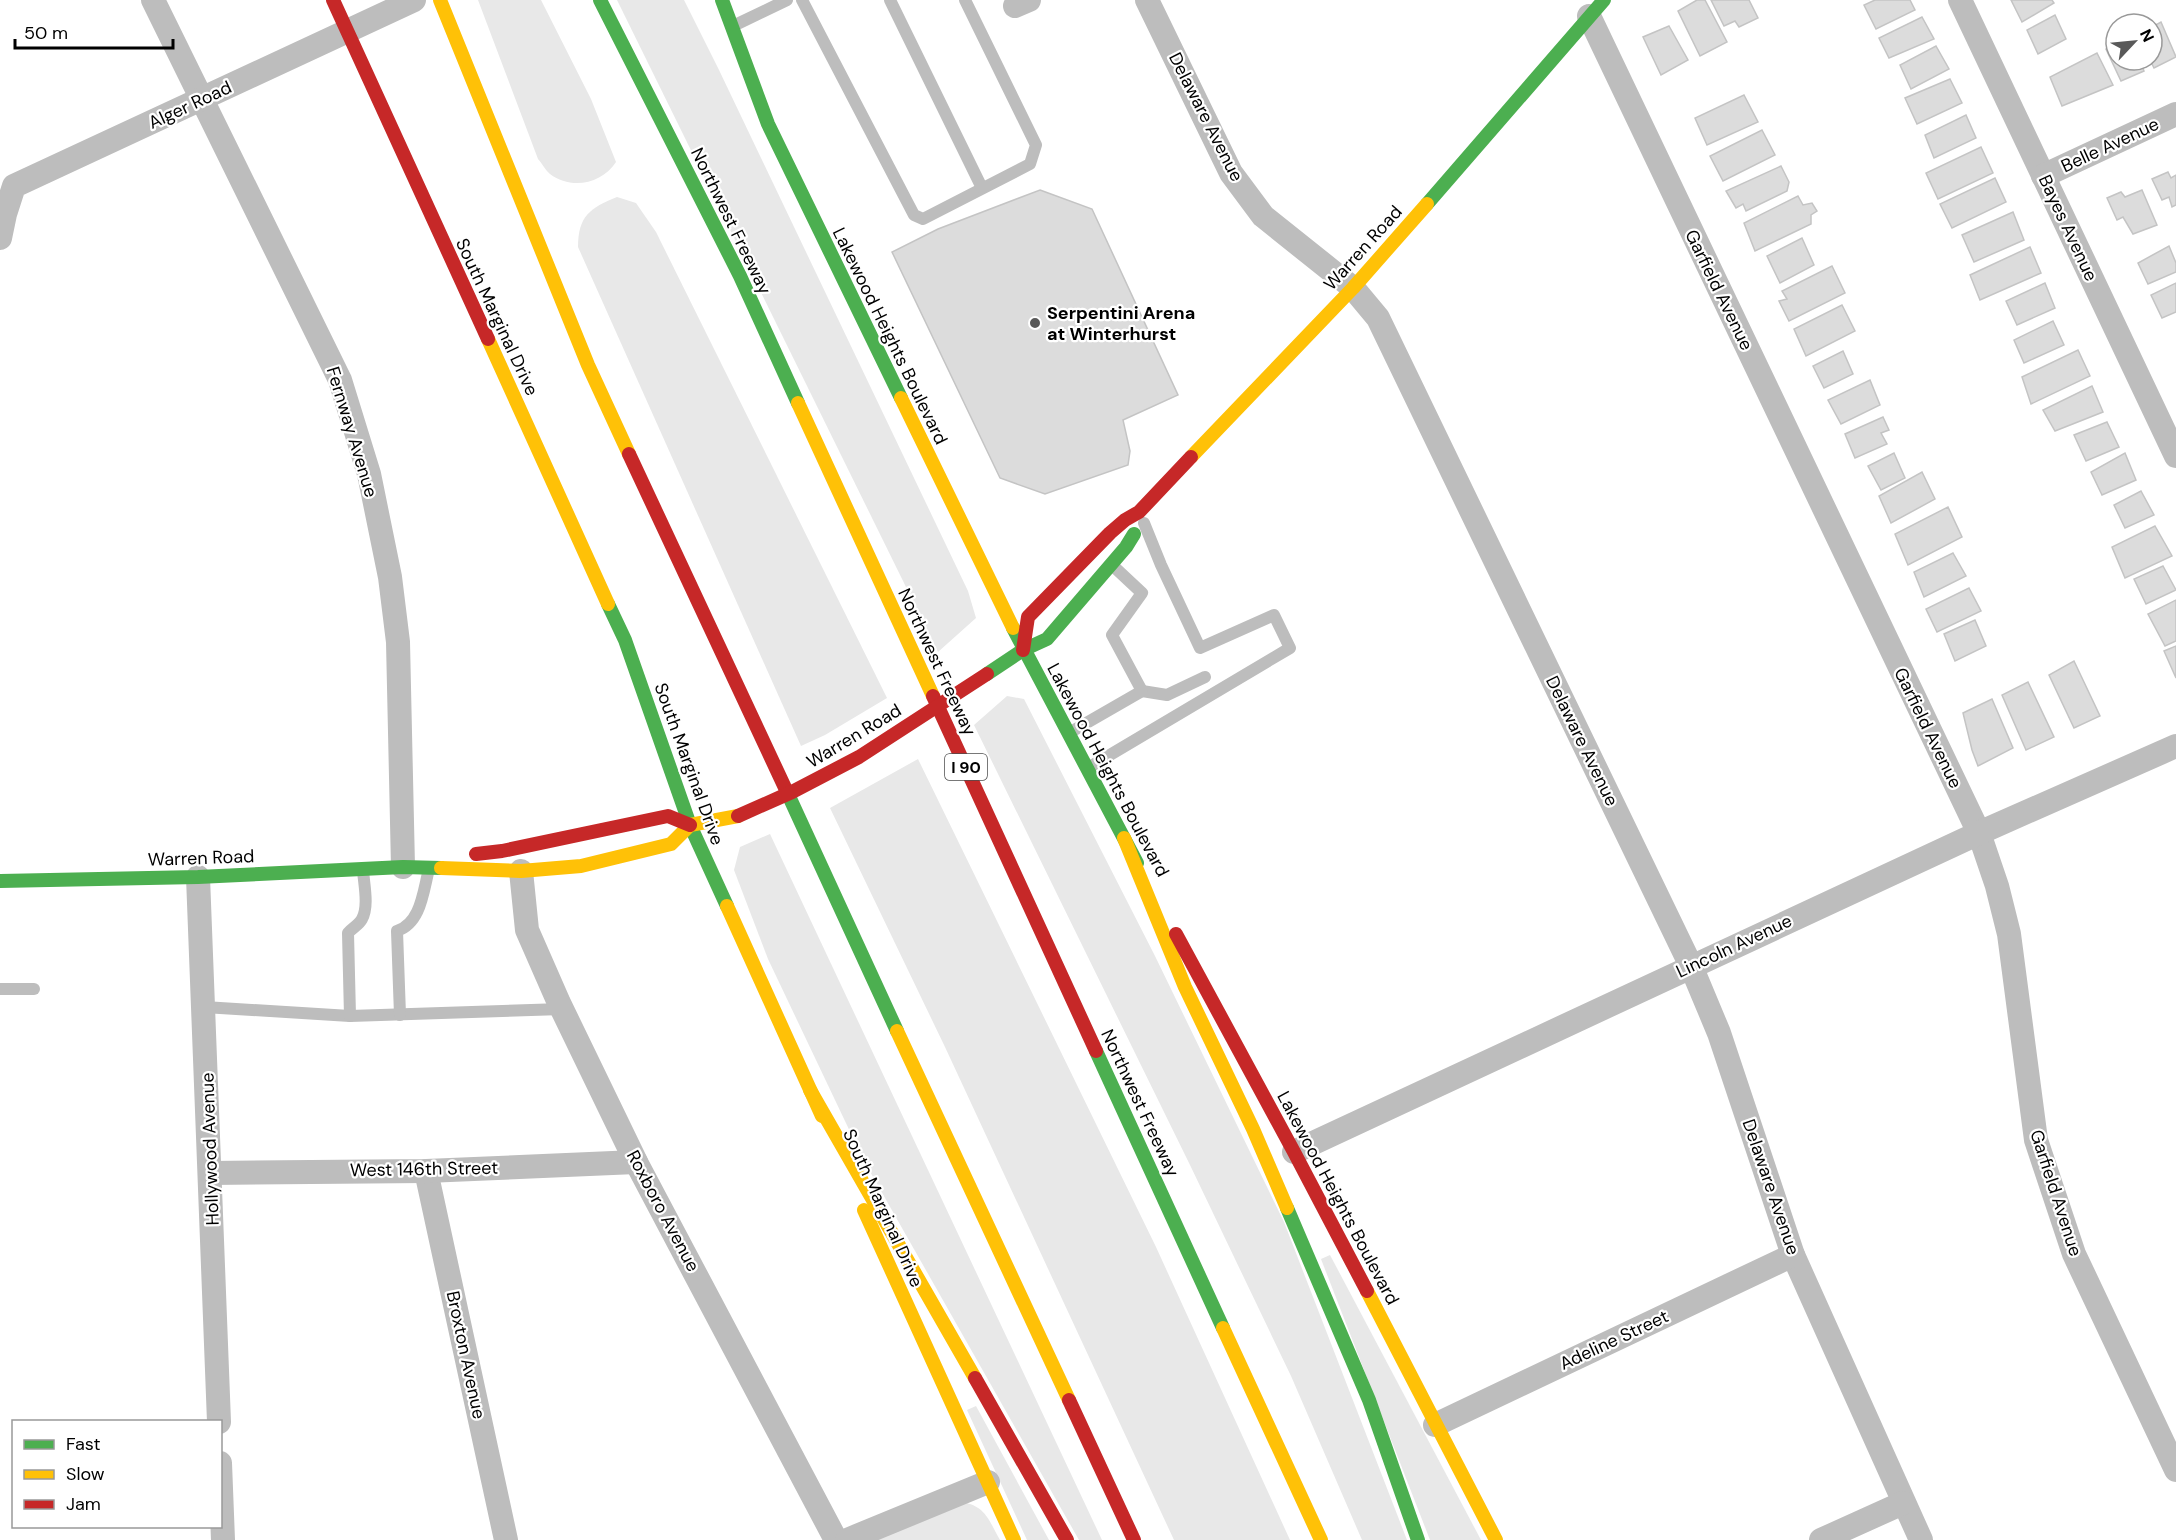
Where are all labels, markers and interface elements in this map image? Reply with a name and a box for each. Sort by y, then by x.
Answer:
scale bar [15,12,172,50]
north arrow [2104,12,2164,72]
text: 50 m [24,21,68,45]
text: N [2135,26,2159,45]
street label: Delaware Avenue [1163,48,1249,186]
street label: Alger Road [144,75,236,135]
street label: Belle Avenue [2057,112,2163,178]
street label: Northwest Freeway [685,144,777,298]
street label: Bayes Avenue [2033,171,2103,285]
street label: Warren Road [1318,200,1408,296]
street label: Lakewood Heights Boulevard [827,224,953,448]
street label: Garfield Avenue [1679,226,1759,354]
street label: South Marginal Drive [450,234,544,400]
place label: Serpentini Arena at Winterhurst [1047,301,1195,346]
marker: Serpentini Arena at Winterhurst [1028,316,1042,330]
street label: Fernway Avenue [321,364,383,500]
street label: Northwest Freeway [892,584,982,740]
street label: Lakewood Heights Boulevard [1041,659,1175,881]
street label: Garfield Avenue [1888,664,1968,792]
street label: Delaware Avenue [1540,672,1624,810]
street label: South Marginal Drive [648,680,730,848]
street label: Warren Road [802,698,906,774]
road number: I 90 [945,754,987,780]
street label: Warren Road [147,844,255,872]
street label: Lincoln Avenue [1672,909,1796,983]
street label: Northwest Freeway [1095,1025,1185,1181]
street label: Hollywood Avenue [195,1072,225,1226]
street label: Lakewood Heights Boulevard [1271,1087,1405,1309]
street label: Delaware Avenue [1737,1116,1805,1258]
street label: South Marginal Drive [837,1125,929,1291]
street label: Garfield Avenue [2024,1127,2088,1259]
street label: Roxboro Avenue [621,1146,705,1276]
street label: West 146th Street [350,1156,498,1182]
street label: Broxton Avenue [441,1289,491,1421]
street label: Adeline Street [1556,1304,1672,1376]
legend [12,1420,222,1528]
text: Fast [66,1432,101,1456]
text: Slow [66,1462,105,1486]
text: Jam [66,1492,101,1516]

